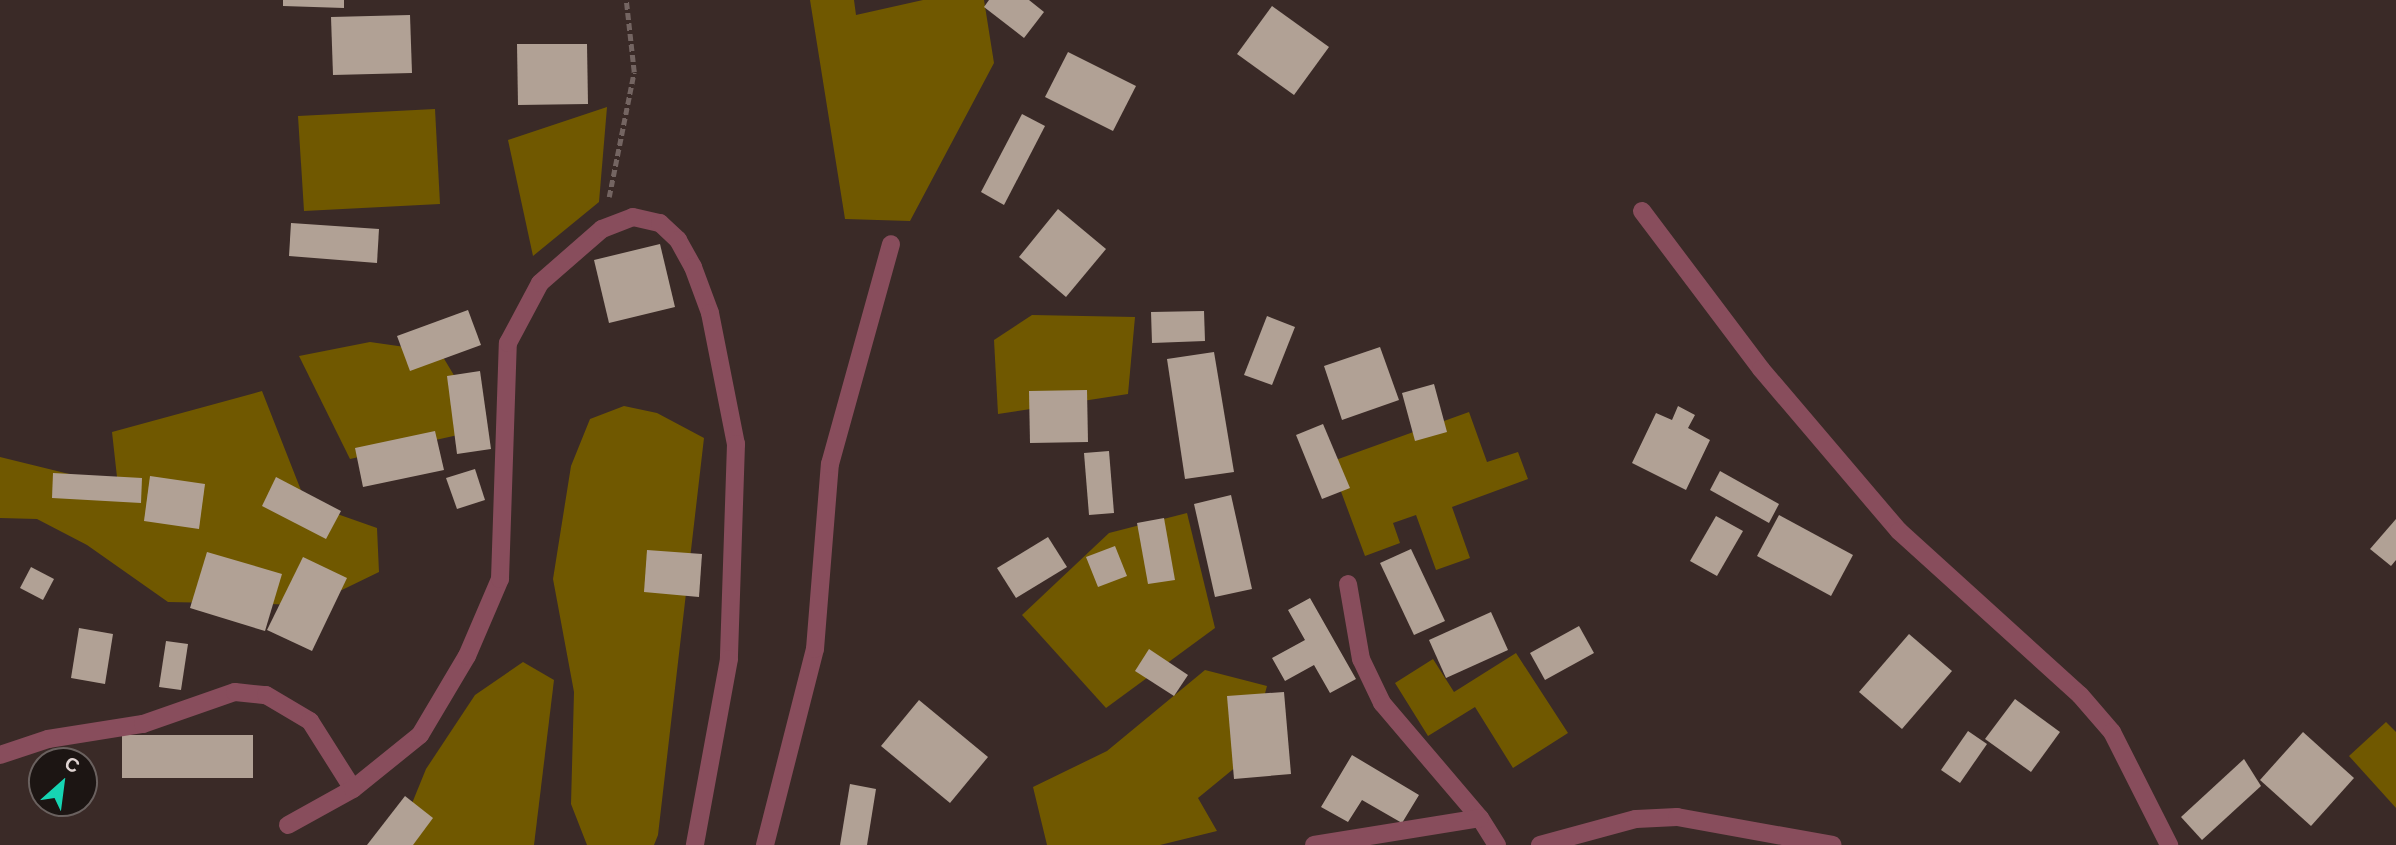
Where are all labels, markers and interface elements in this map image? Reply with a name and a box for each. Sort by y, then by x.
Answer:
north arrow [28,747,98,817]
text: С [60,751,84,779]

